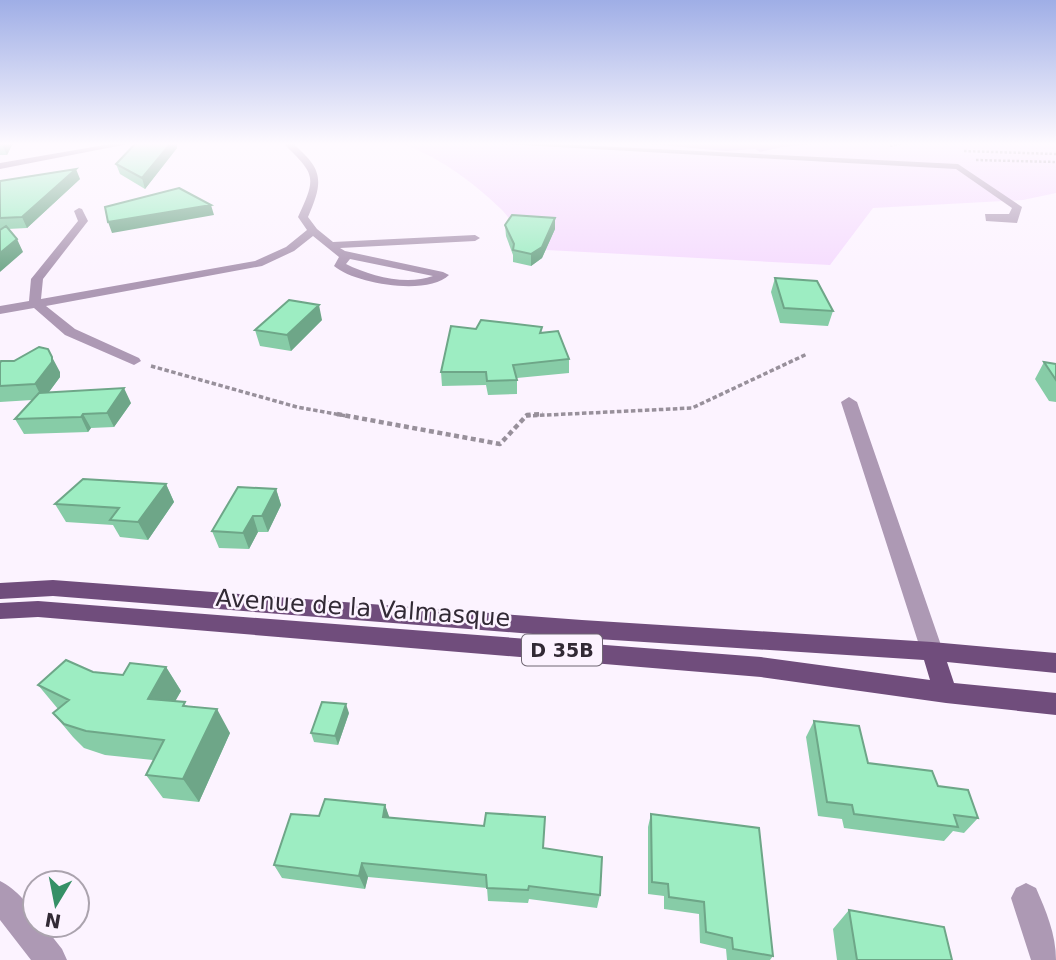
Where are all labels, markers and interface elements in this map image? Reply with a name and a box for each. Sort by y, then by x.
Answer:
street label: Avenue de la Valmasque [215,584,511,632]
road number: D 35B [522,635,602,666]
north arrow [21,869,91,939]
text: N [43,909,63,933]

